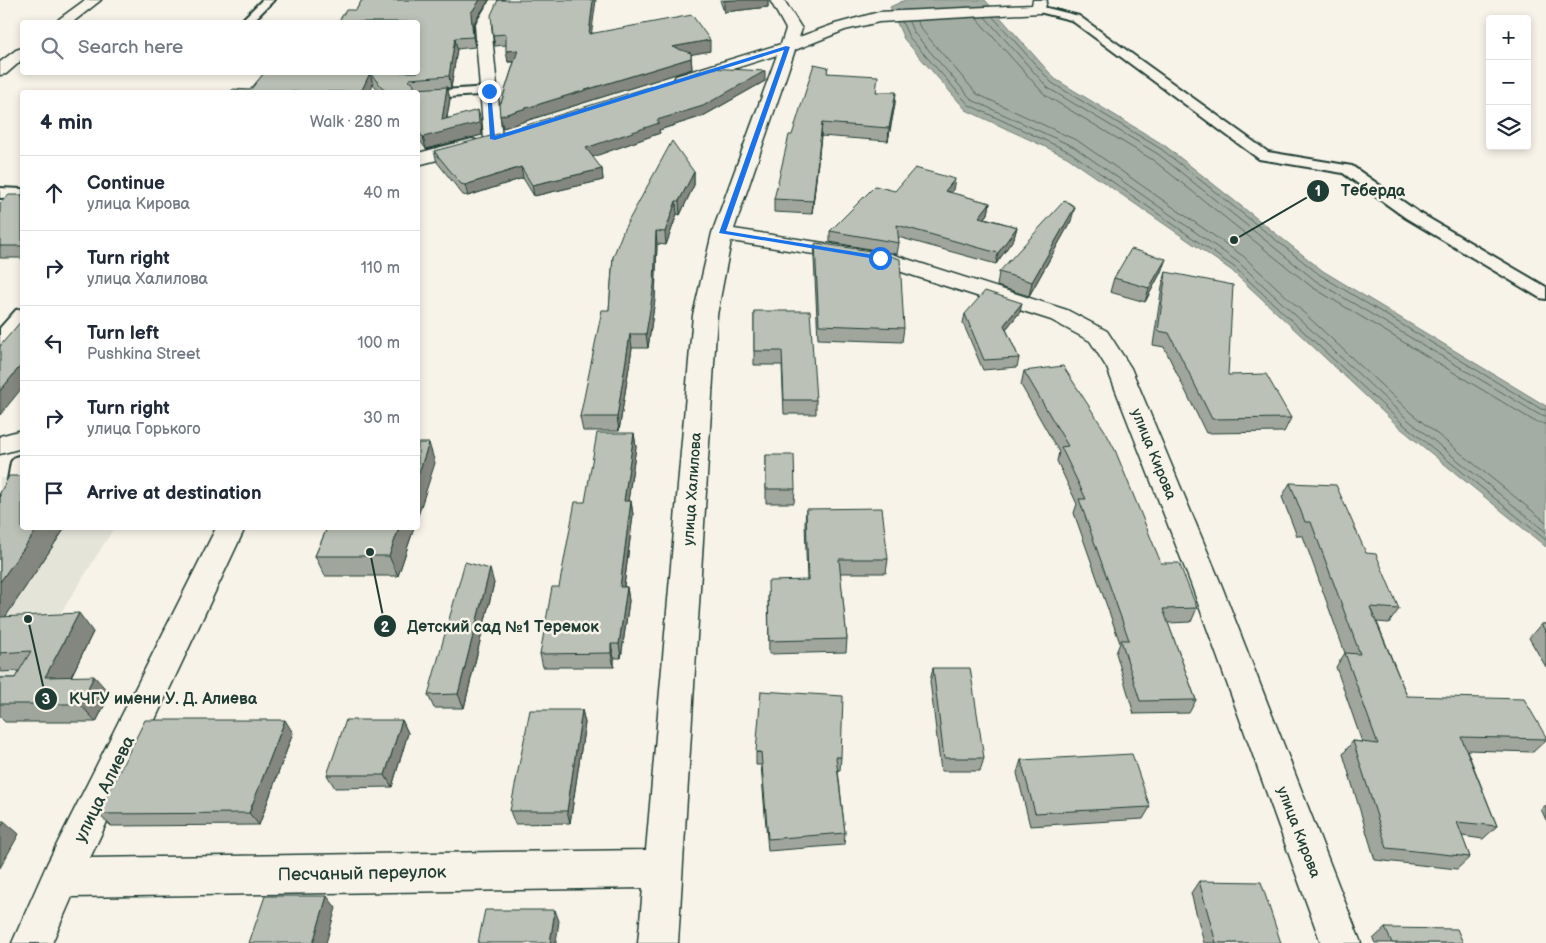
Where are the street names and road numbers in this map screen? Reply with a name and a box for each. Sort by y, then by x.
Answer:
street label: улица Кирова [1127,406,1180,503]
street label: улица Халилова [679,432,706,546]
street label: улица Алиева [70,732,139,846]
street label: улица Кирова [1272,784,1325,881]
street label: Песчаный переулок [277,862,447,885]

